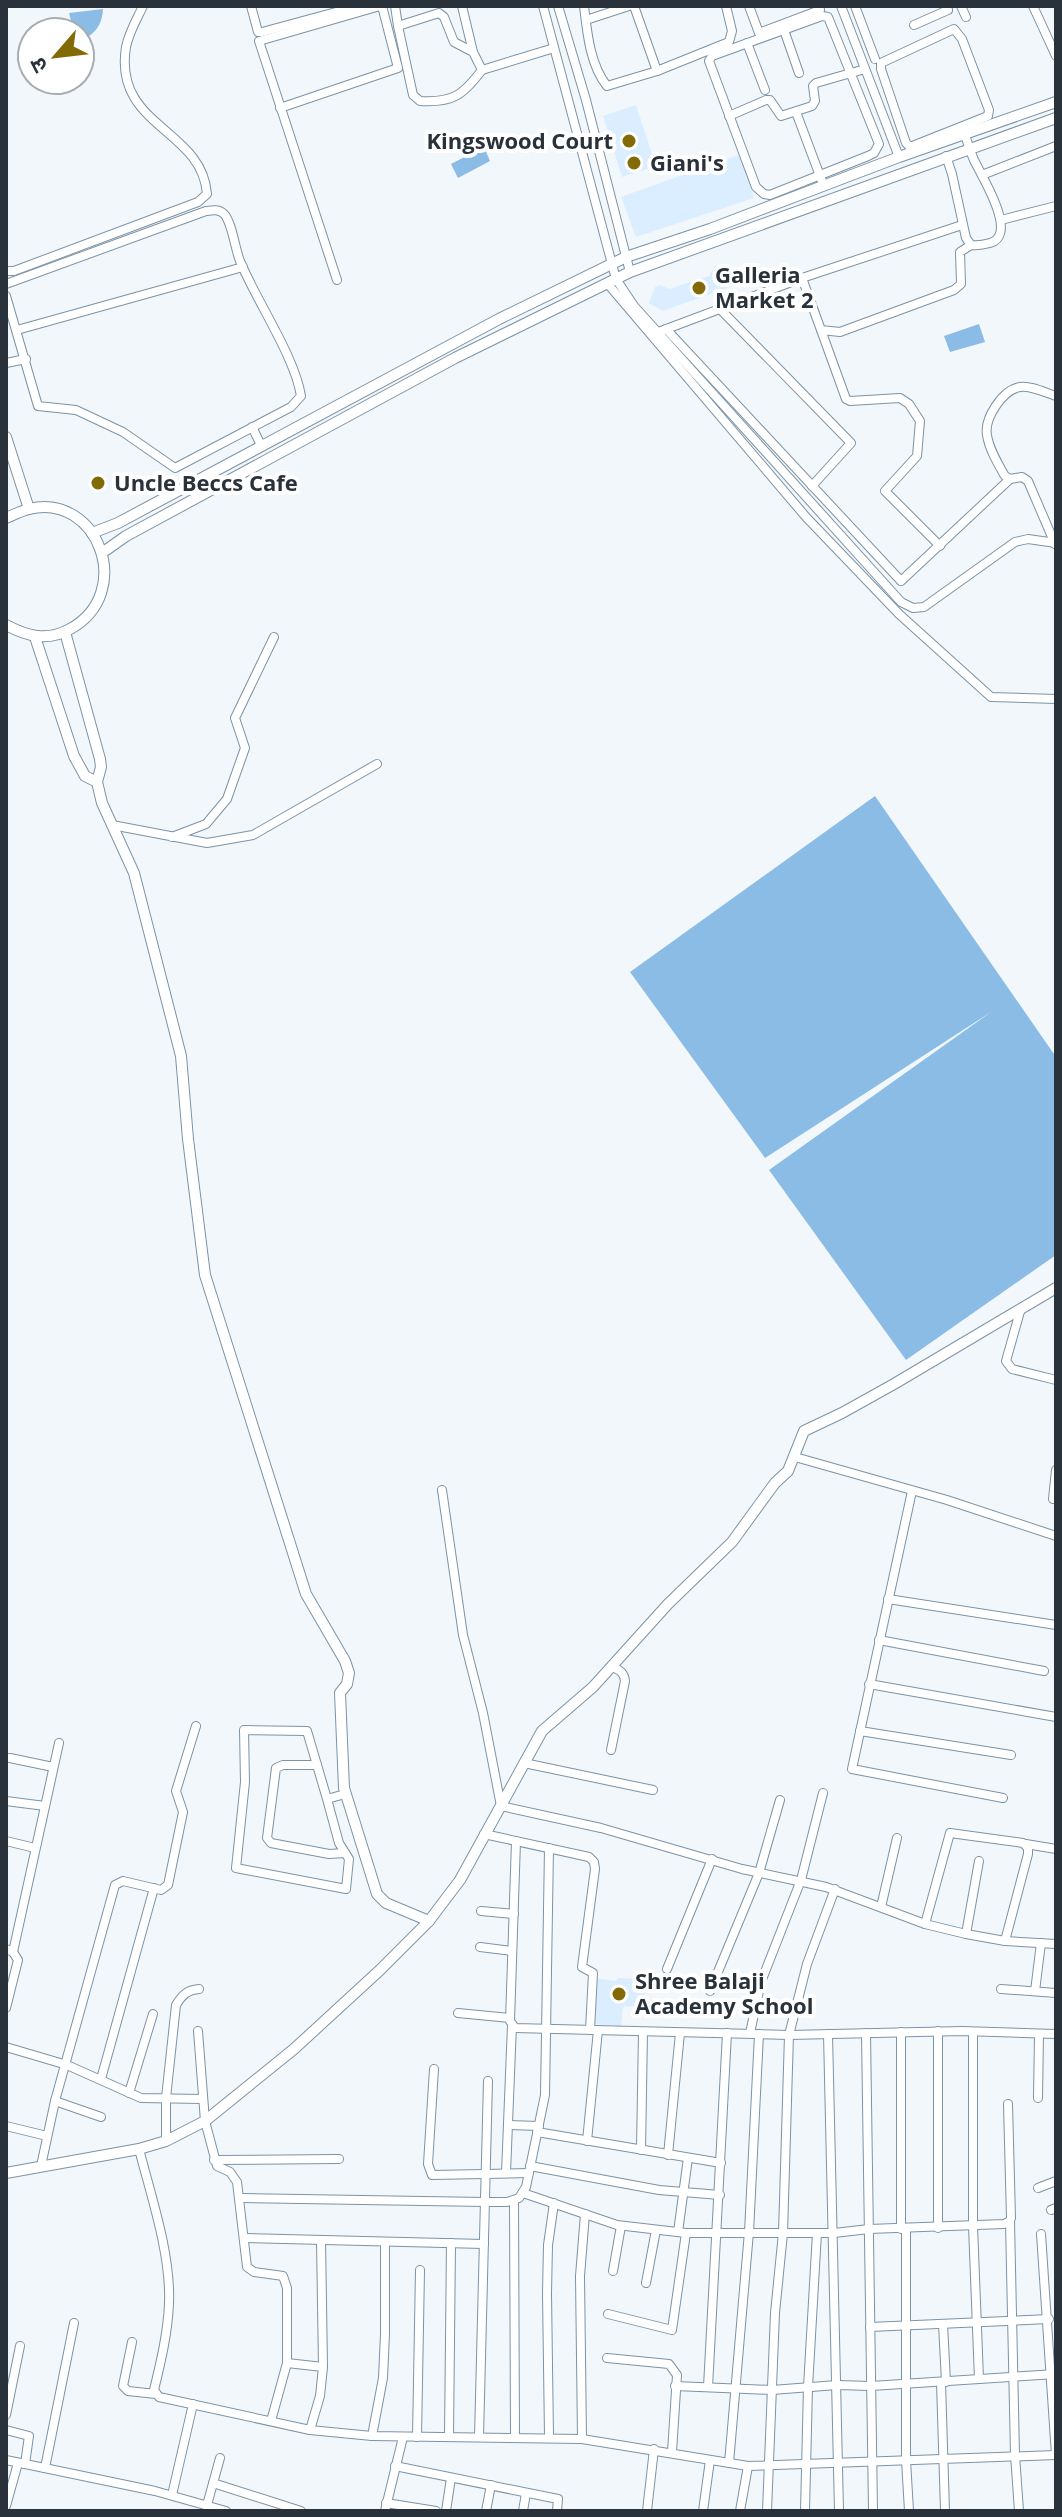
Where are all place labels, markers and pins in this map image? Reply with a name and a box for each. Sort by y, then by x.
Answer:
place label: Kingswood Court [427,125,613,155]
marker: Kingswood Court [620,132,638,150]
place label: Giani's [650,147,724,177]
marker: Giani's [625,154,643,172]
place label: Galleria Market 2 [715,259,814,314]
marker: Galleria Market 2 [690,279,708,297]
place label: Uncle Beccs Cafe [114,467,298,497]
marker: Uncle Beccs Cafe [89,474,107,492]
place label: Shree Balaji Academy School [635,1965,813,2020]
marker: Shree Balaji Academy School [610,1985,628,2003]

